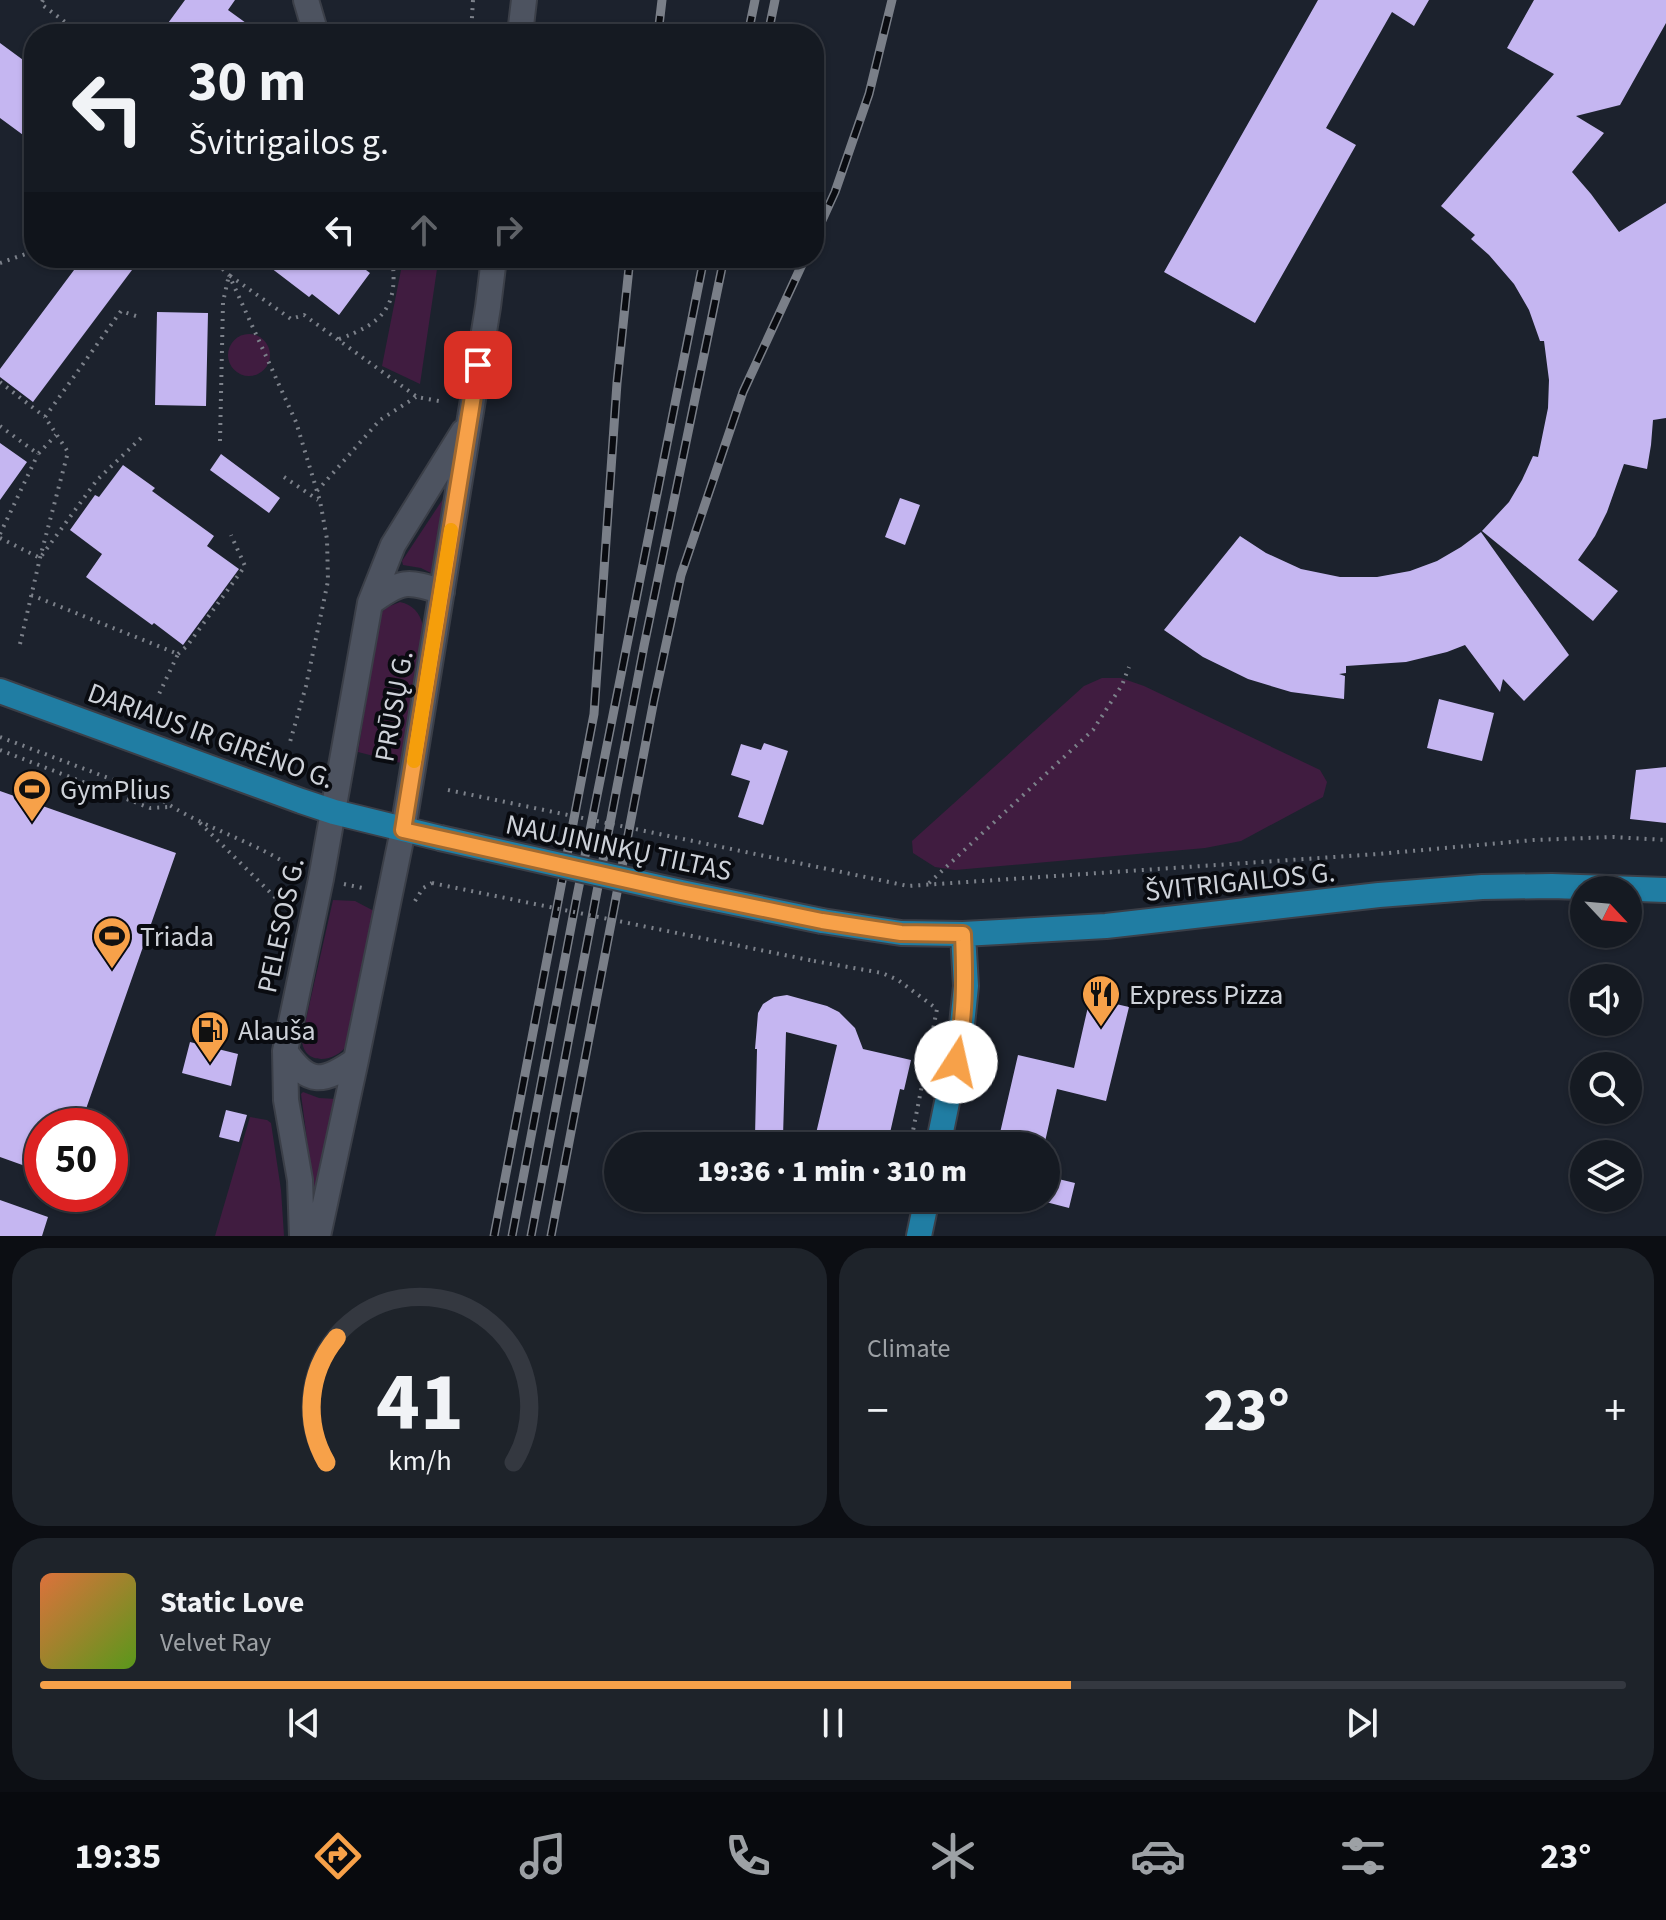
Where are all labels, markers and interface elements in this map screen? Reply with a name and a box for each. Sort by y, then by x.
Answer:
text: 30 m [188,43,306,122]
icon: left [56,56,160,160]
text: Švitrigailos g. [188,117,389,168]
icon: left [318,208,362,252]
icon: ahead [402,208,446,252]
icon: right [486,208,530,252]
pin [444,331,512,399]
icon: arrive [456,343,500,387]
street label: PRŪSŲ G. [365,647,423,765]
street label: DARIAUS IR GIRĖNO G. [82,673,339,799]
sports icon: GymPlius [11,768,53,823]
place label: GymPlius [60,770,170,810]
street label: NAUJININKŲ TILTAS [502,804,736,891]
street label: ŠVITRIGAILOS G. [1143,852,1337,912]
street label: PELESOS G. [247,854,315,997]
north arrow [1570,876,1642,948]
map controls [1570,876,1642,1212]
sports icon: Triada [91,915,133,970]
place label: Triada [140,917,214,957]
button: sound [1570,964,1642,1036]
restaurant icon: Express Pizza [1080,973,1122,1028]
place label: Express Pizza [1129,975,1283,1015]
fuel station icon: Alauša [189,1009,231,1064]
place label: Alauša [238,1011,316,1051]
position arrow [914,1020,998,1104]
button: search [1570,1052,1642,1124]
speed limit sign: 50 [24,1108,128,1212]
button: layers [1570,1140,1642,1212]
text: 19:36 · 1 min · 310 m [697,1150,967,1193]
text: Climate [867,1330,951,1367]
text: 41 [376,1344,463,1462]
text: 23° [1203,1369,1290,1454]
text: − [867,1380,889,1443]
text: + [1604,1380,1626,1443]
text: km/h [388,1441,451,1481]
text: Static Love [160,1581,304,1624]
text: Velvet Ray [160,1624,271,1661]
icon: previous [282,1701,326,1745]
icon: pause [811,1701,855,1745]
icon: next [1340,1701,1384,1745]
icon: directions [310,1828,366,1884]
icon: music [515,1828,571,1884]
icon: phone [720,1828,776,1884]
icon: climate [925,1828,981,1884]
icon: car [1130,1828,1186,1884]
icon: filters [1335,1828,1391,1884]
text: 19:35 [75,1831,161,1882]
text: 23° [1540,1831,1592,1882]

